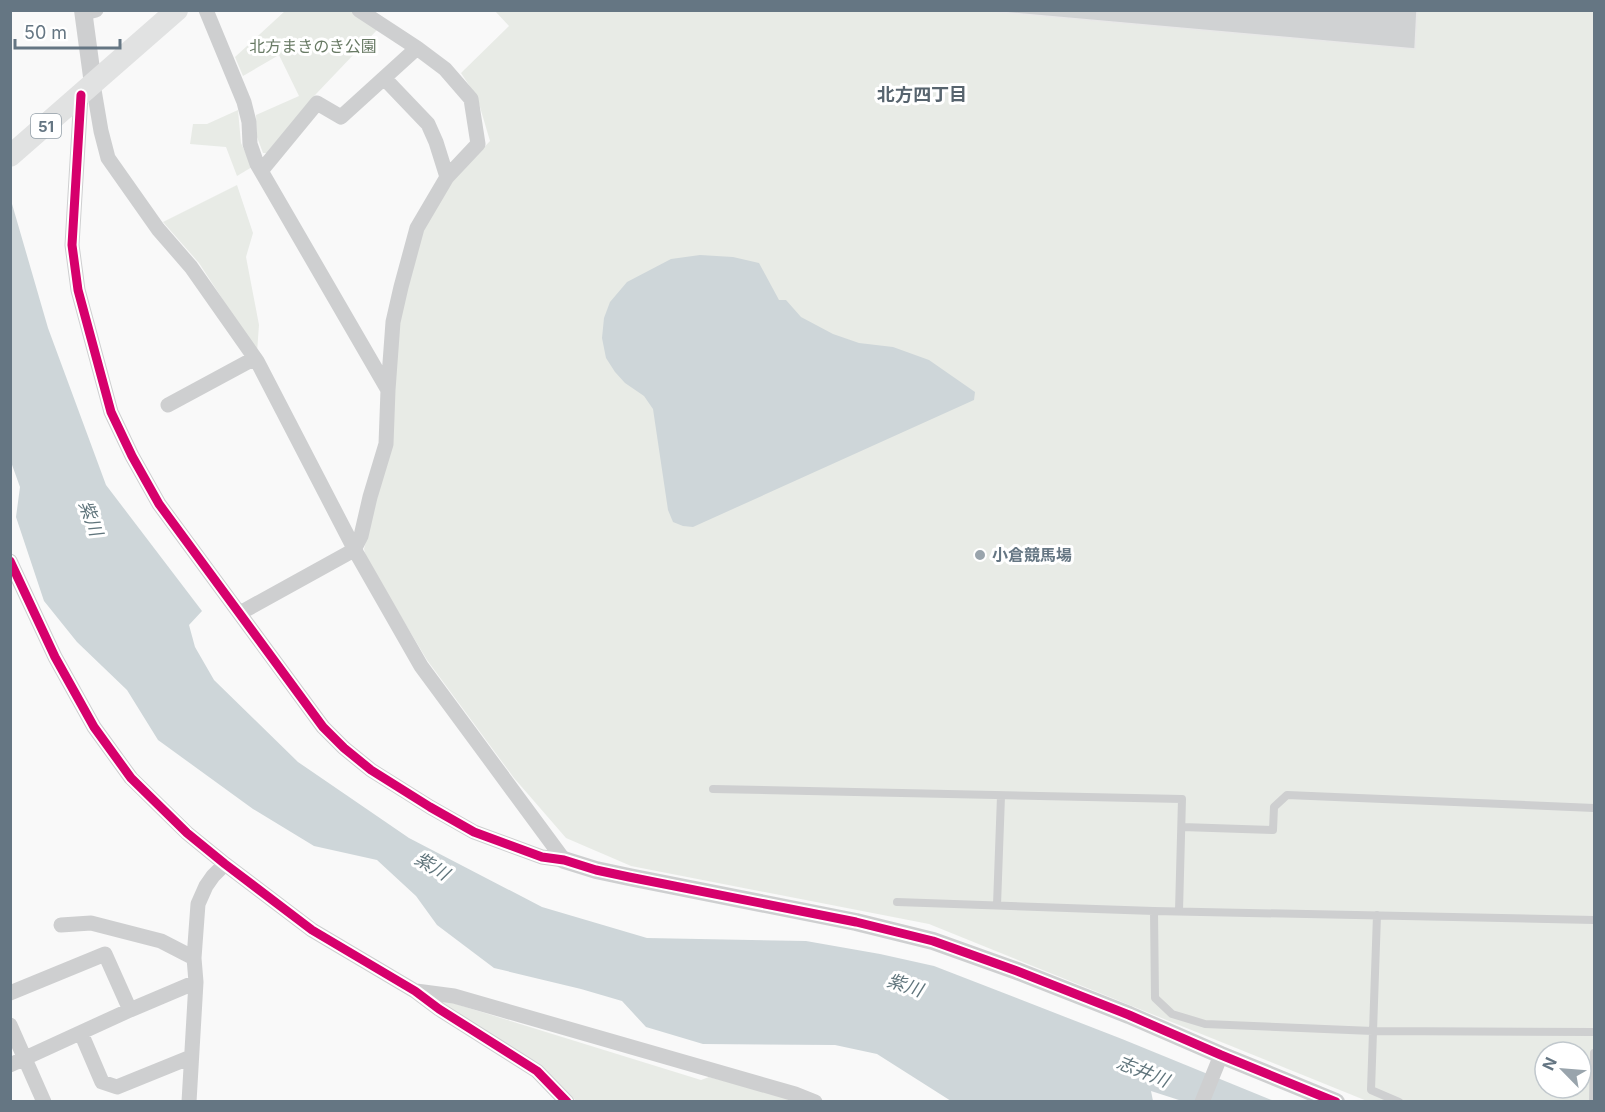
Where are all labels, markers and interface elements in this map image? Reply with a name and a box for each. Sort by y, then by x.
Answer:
scale bar [15,12,120,50]
text: 50 m [24,22,67,43]
park label: 北方まきのき公園 [249,36,377,56]
district label: 北方四丁目 [877,84,967,105]
road number: 51 [31,114,61,138]
water label: 紫川 [75,497,108,540]
place label: 小倉競馬場 [992,545,1072,565]
marker: 小倉競馬場 [973,548,987,562]
water label: 紫川 [411,848,455,885]
water label: 紫川 [885,969,927,1001]
north arrow [1533,1040,1593,1100]
water label: 志井川 [1114,1051,1174,1092]
text: N [1538,1054,1561,1073]

